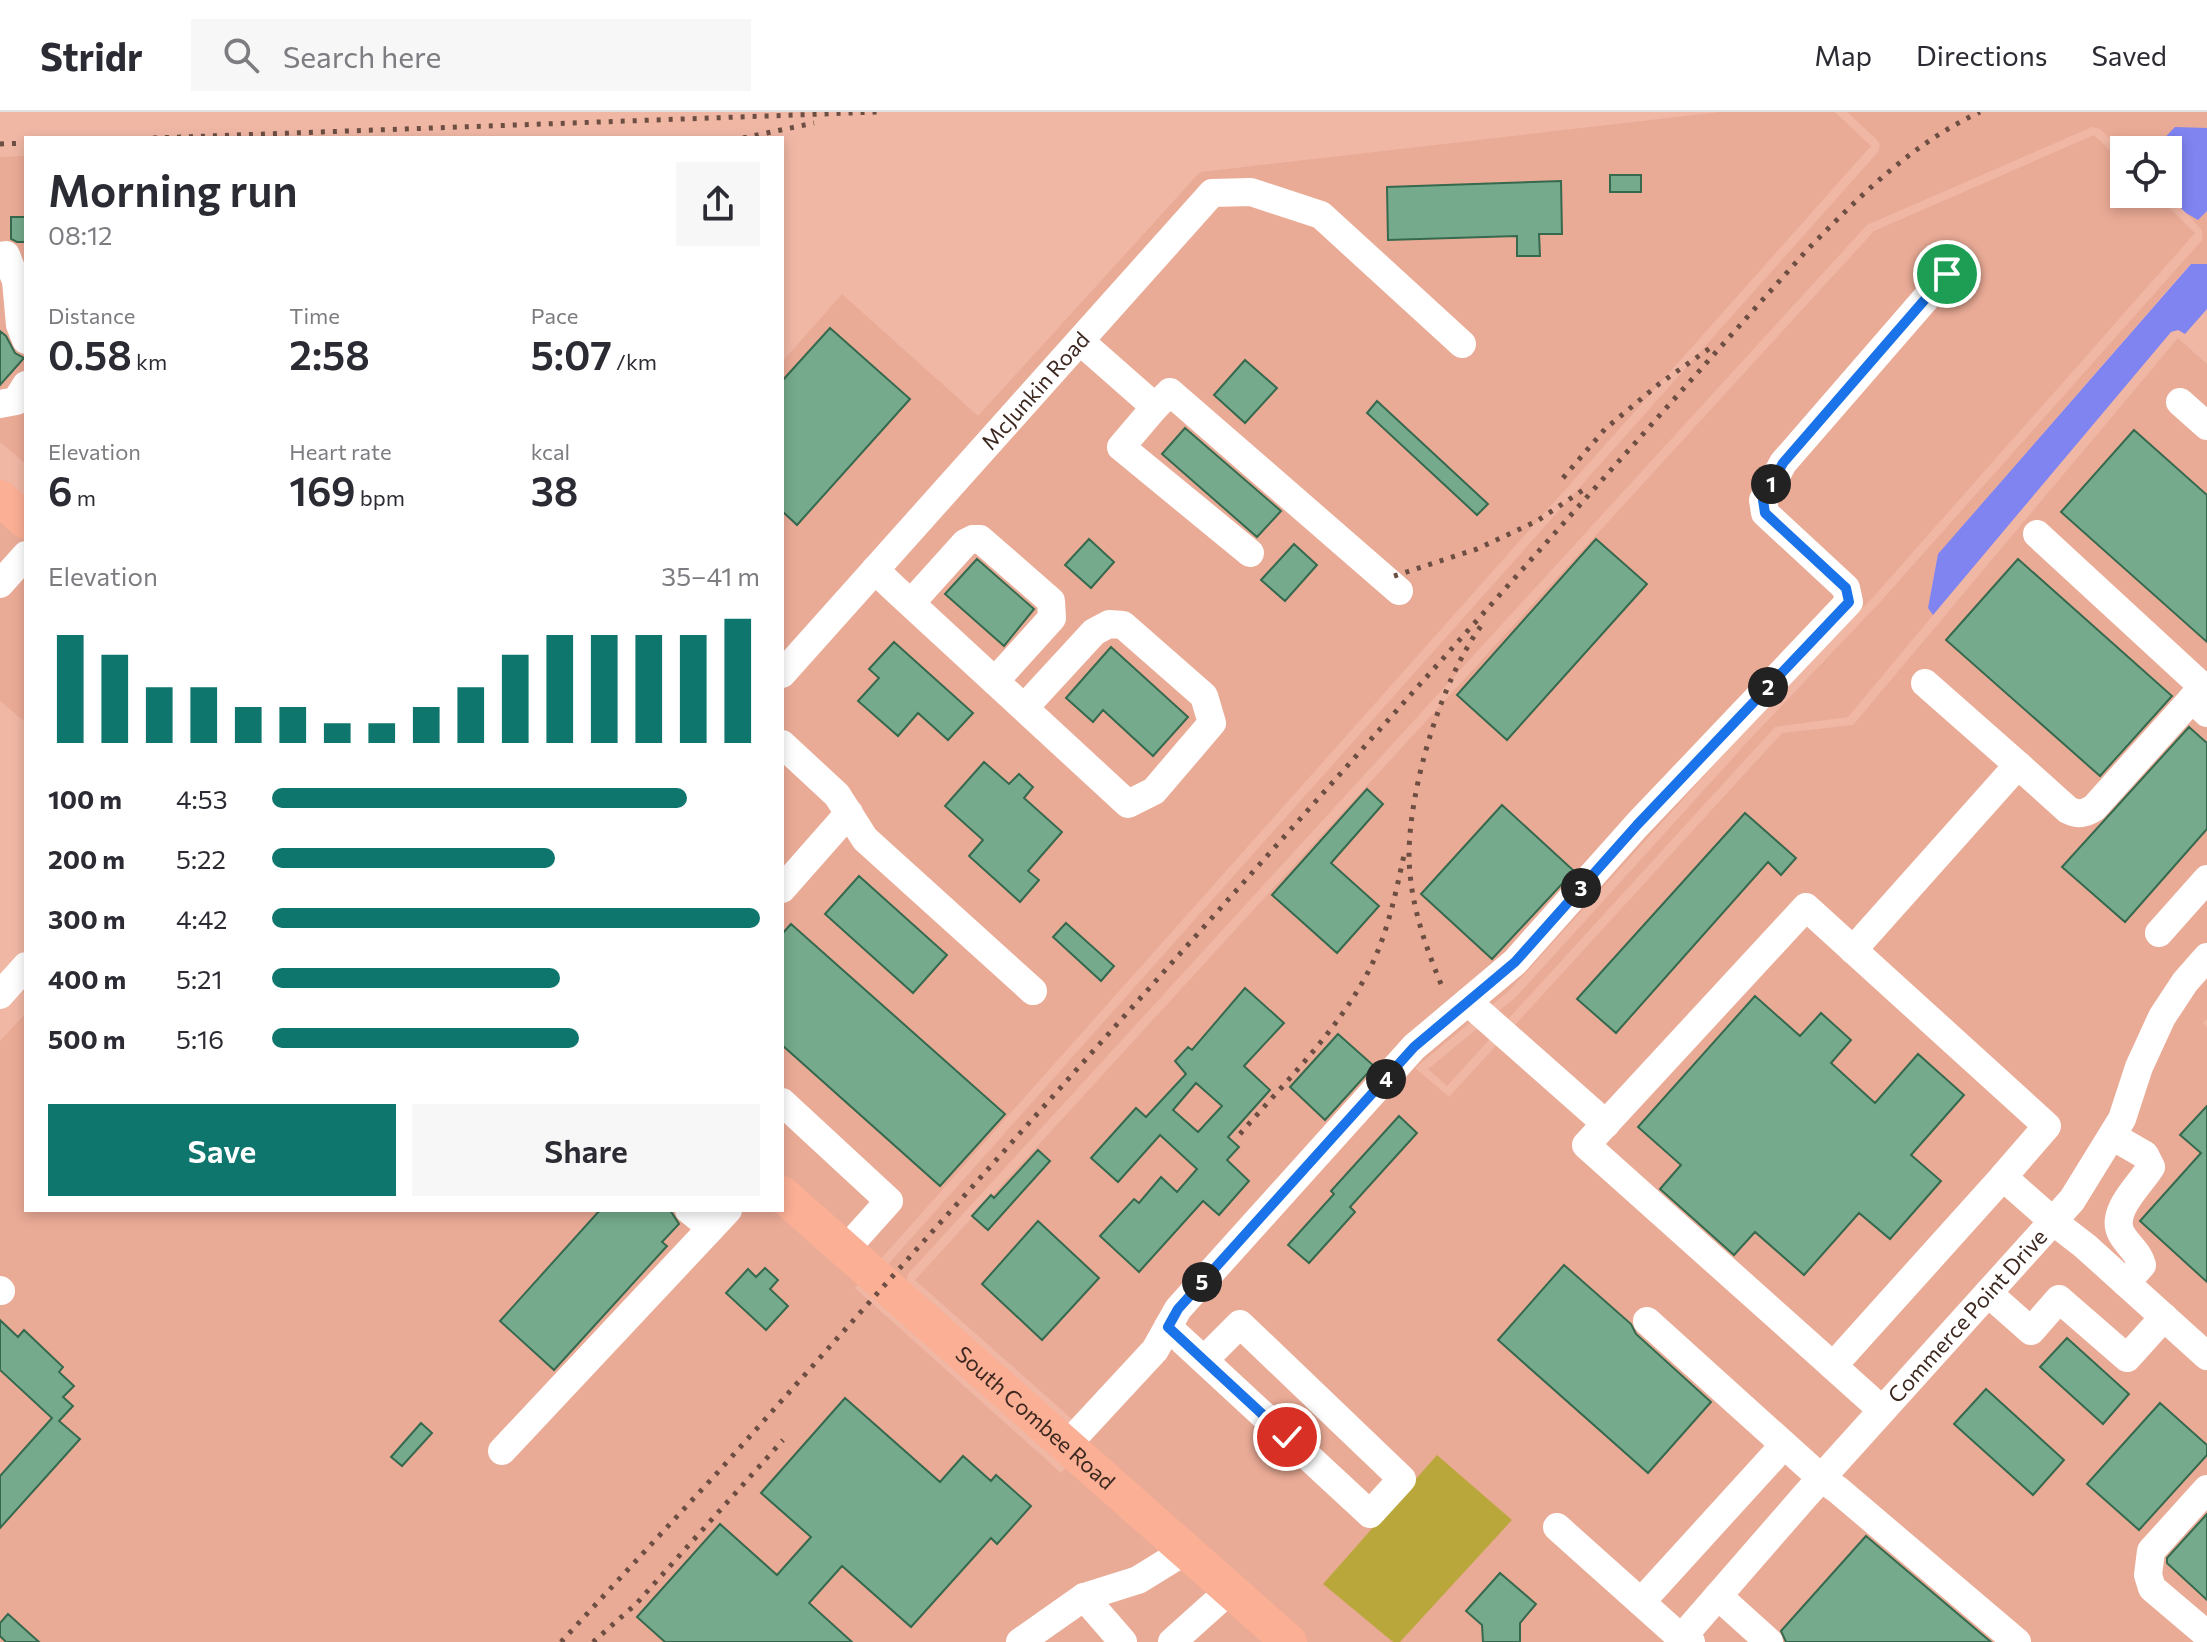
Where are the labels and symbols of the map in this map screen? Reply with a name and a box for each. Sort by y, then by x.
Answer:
pin [1913,240,1981,308]
street label: McJunkin Road [975,326,1095,455]
pin: 1 [1751,464,1791,504]
pin: 2 [1748,667,1788,707]
pin: 3 [1561,868,1601,908]
pin: 4 [1366,1059,1406,1099]
street label: Commerce Point Drive [1882,1223,2052,1408]
pin: 5 [1182,1262,1222,1302]
street label: South Combee Road [950,1340,1121,1495]
pin [1253,1403,1321,1471]

